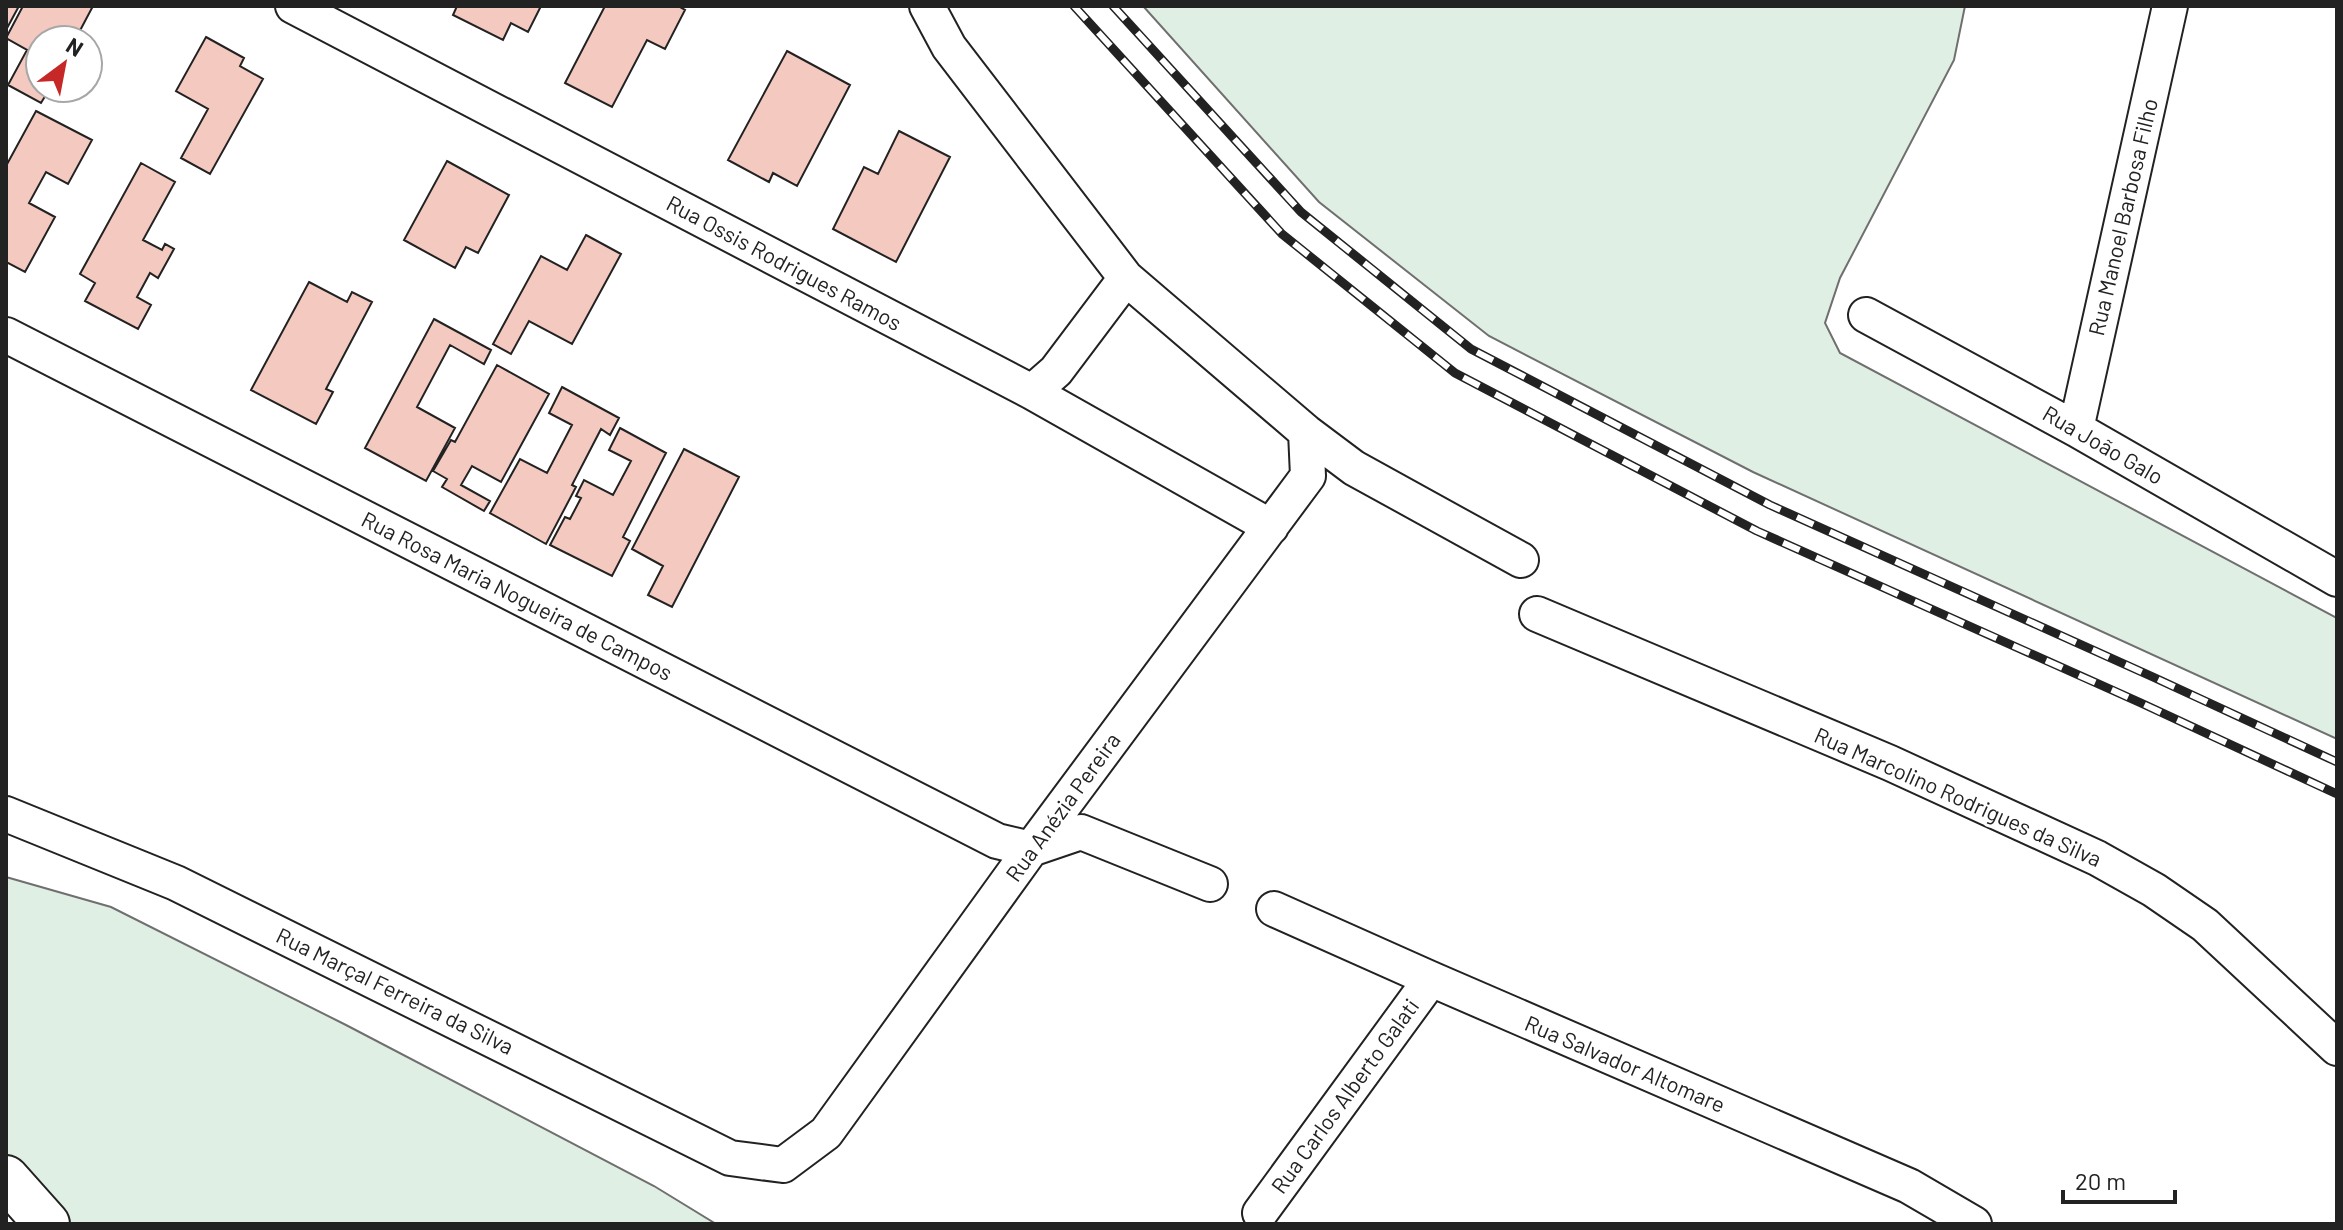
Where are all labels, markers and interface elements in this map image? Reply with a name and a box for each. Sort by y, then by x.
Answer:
north arrow [24,24,104,104]
text: N [62,31,88,61]
street label: Rua Manoel Barbosa Filho [2082,96,2162,338]
street label: Rua Ossis Rodrigues Ramos [663,189,906,335]
street label: Rua João Galo [2039,399,2168,489]
street label: Rua Rosa Maria Nogueira de Campos [358,505,677,685]
street label: Rua Marcolino Rodrigues da Silva [1811,721,2106,871]
street label: Rua Anézia Pereira [999,727,1125,886]
street label: Rua Marçal Ferreira da Silva [273,921,518,1059]
street label: Rua Carlos Alberto Galati [1265,993,1424,1198]
street label: Rua Salvador Altomare [1521,1009,1729,1117]
scale bar [2063,1154,2175,1204]
text: 20 m [2075,1166,2126,1195]

